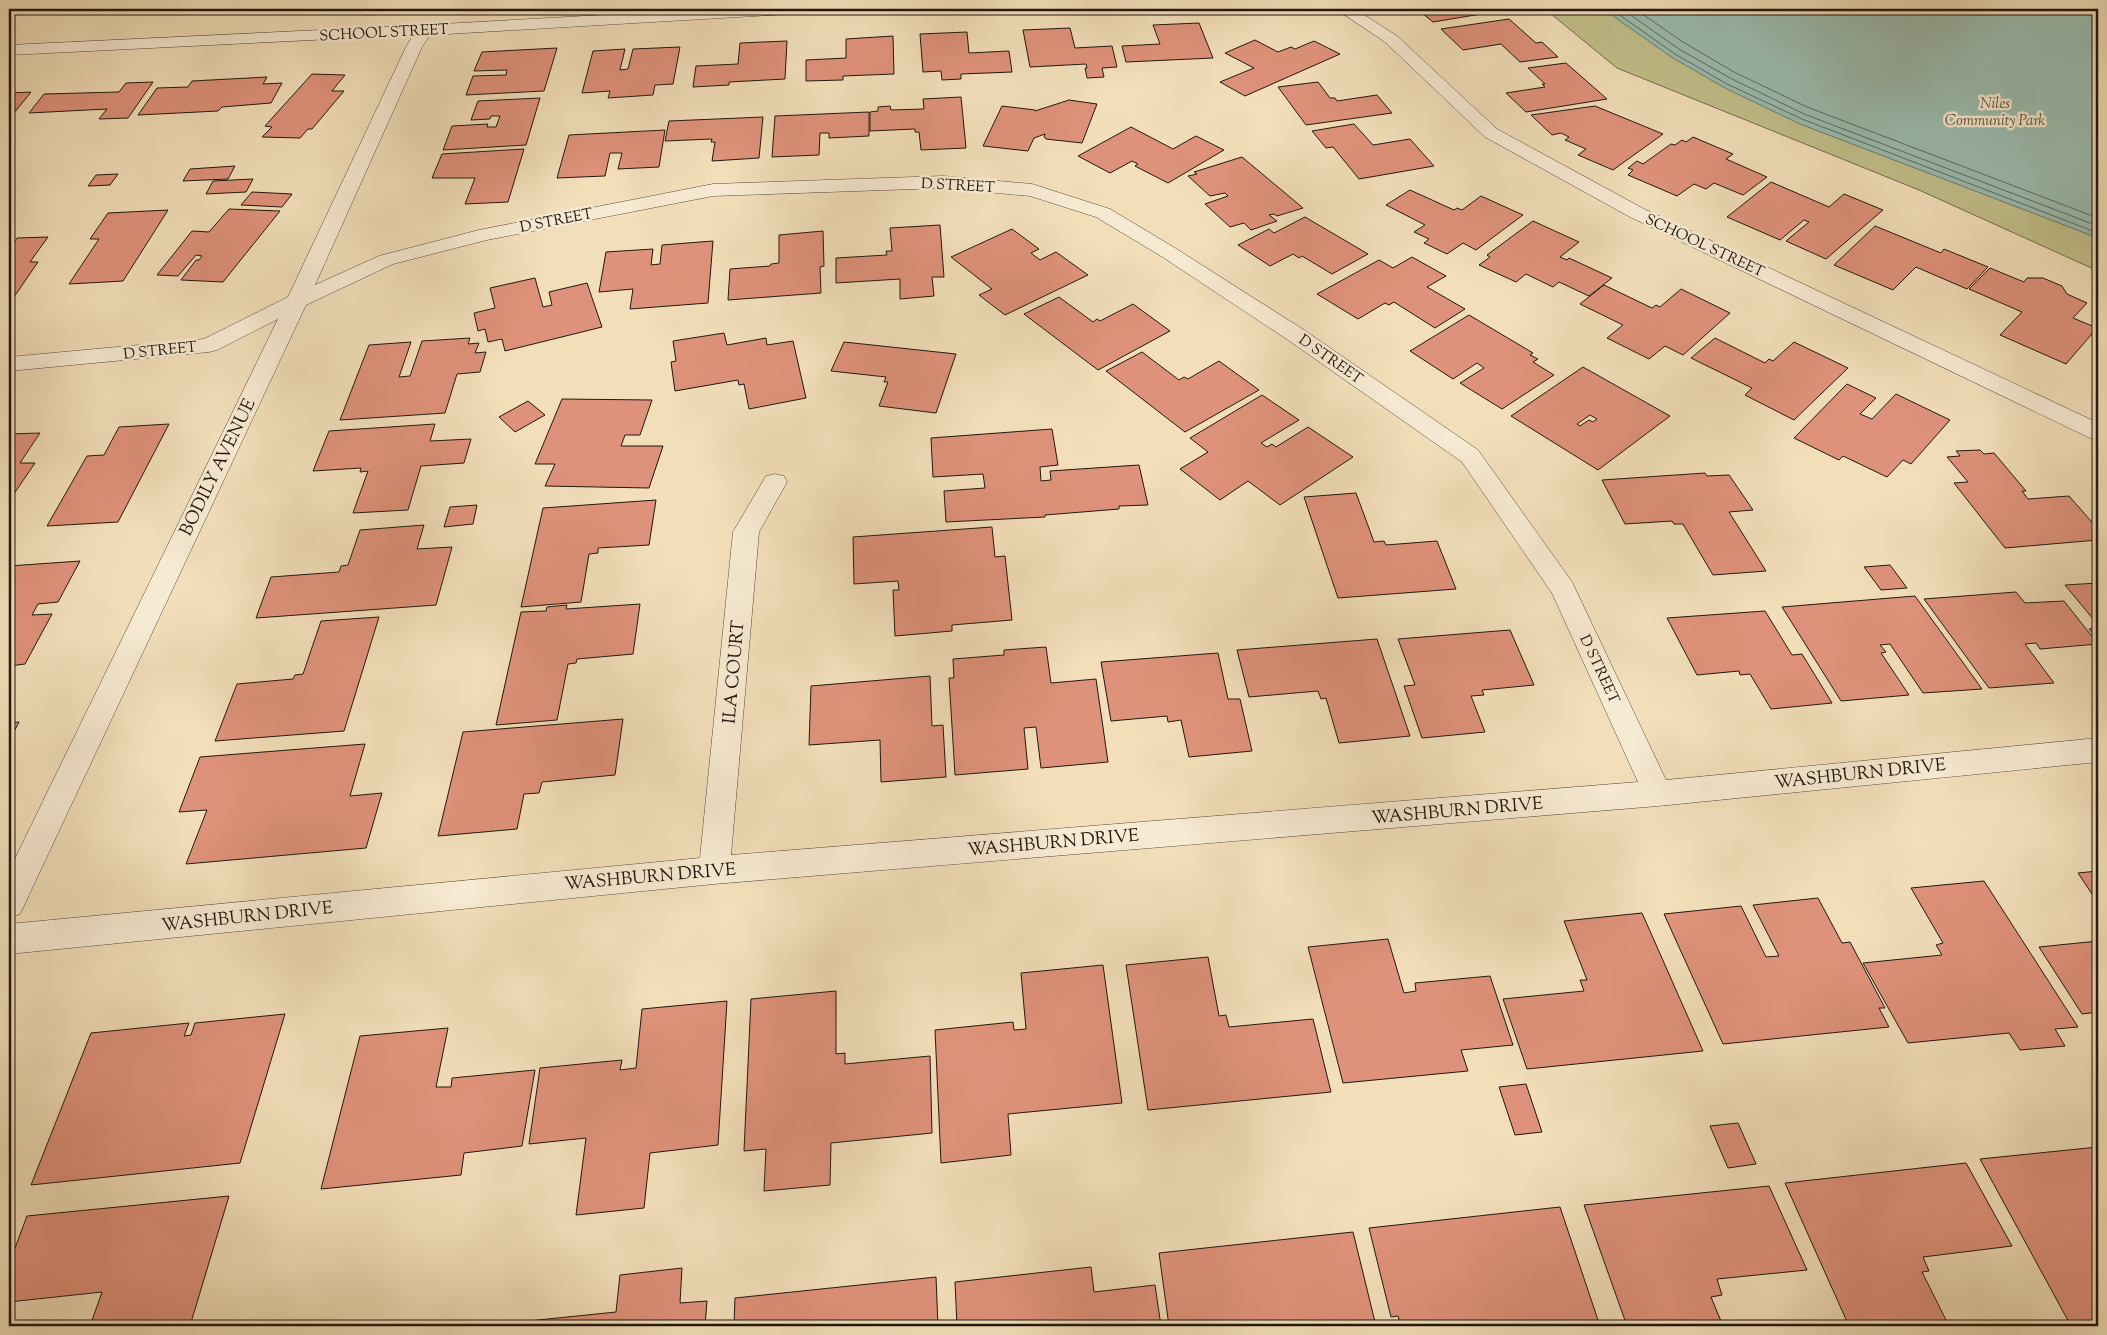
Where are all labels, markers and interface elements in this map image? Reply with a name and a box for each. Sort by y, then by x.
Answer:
street label: SCHOOL STREET [319,20,450,47]
park label: Niles Community Park [1945,94,2045,132]
street label: D STREET [920,174,996,199]
street label: D STREET [518,204,595,239]
street label: SCHOOL STREET [1641,209,1768,283]
street label: D STREET [1294,330,1367,390]
street label: D STREET [122,337,198,366]
street label: BODILY AVENUE [174,395,263,541]
street label: ILA COURT [718,619,752,725]
street label: D STREET [1573,632,1624,708]
street label: WASHBURN DRIVE [1773,753,1947,797]
street label: WASHBURN DRIVE [1370,792,1544,832]
street label: WASHBURN DRIVE [966,824,1140,864]
street label: WASHBURN DRIVE [563,858,737,898]
street label: WASHBURN DRIVE [160,896,334,940]

